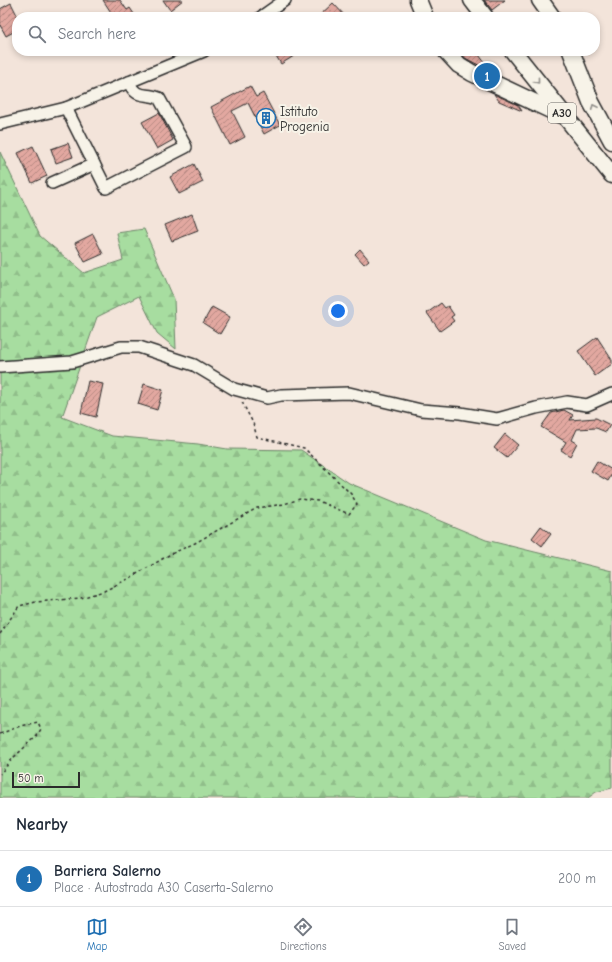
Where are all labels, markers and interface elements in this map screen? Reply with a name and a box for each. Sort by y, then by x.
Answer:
search box [12,12,600,56]
icon: search [26,23,48,45]
text: Search here [58,25,136,43]
pin: 1 [474,61,500,91]
one-way arrow [532,77,539,84]
road number: A30 [548,103,576,123]
place label: Istituto Progenia [280,104,329,134]
one-way arrow [591,104,599,111]
building icon: Istituto Progenia [255,107,277,129]
your location [328,301,348,321]
scale bar [12,770,80,789]
text: 50 m [18,772,43,785]
text: Nearby [16,815,67,834]
text: Barriera Salerno [54,862,161,880]
text: 1 [26,871,32,886]
text: 200 m [558,871,596,886]
text: Place · Autostrada A30 Caserta-Salerno [54,880,273,895]
tab: Map [86,916,108,953]
tab: Directions [280,916,327,953]
tab: Saved [499,916,526,953]

